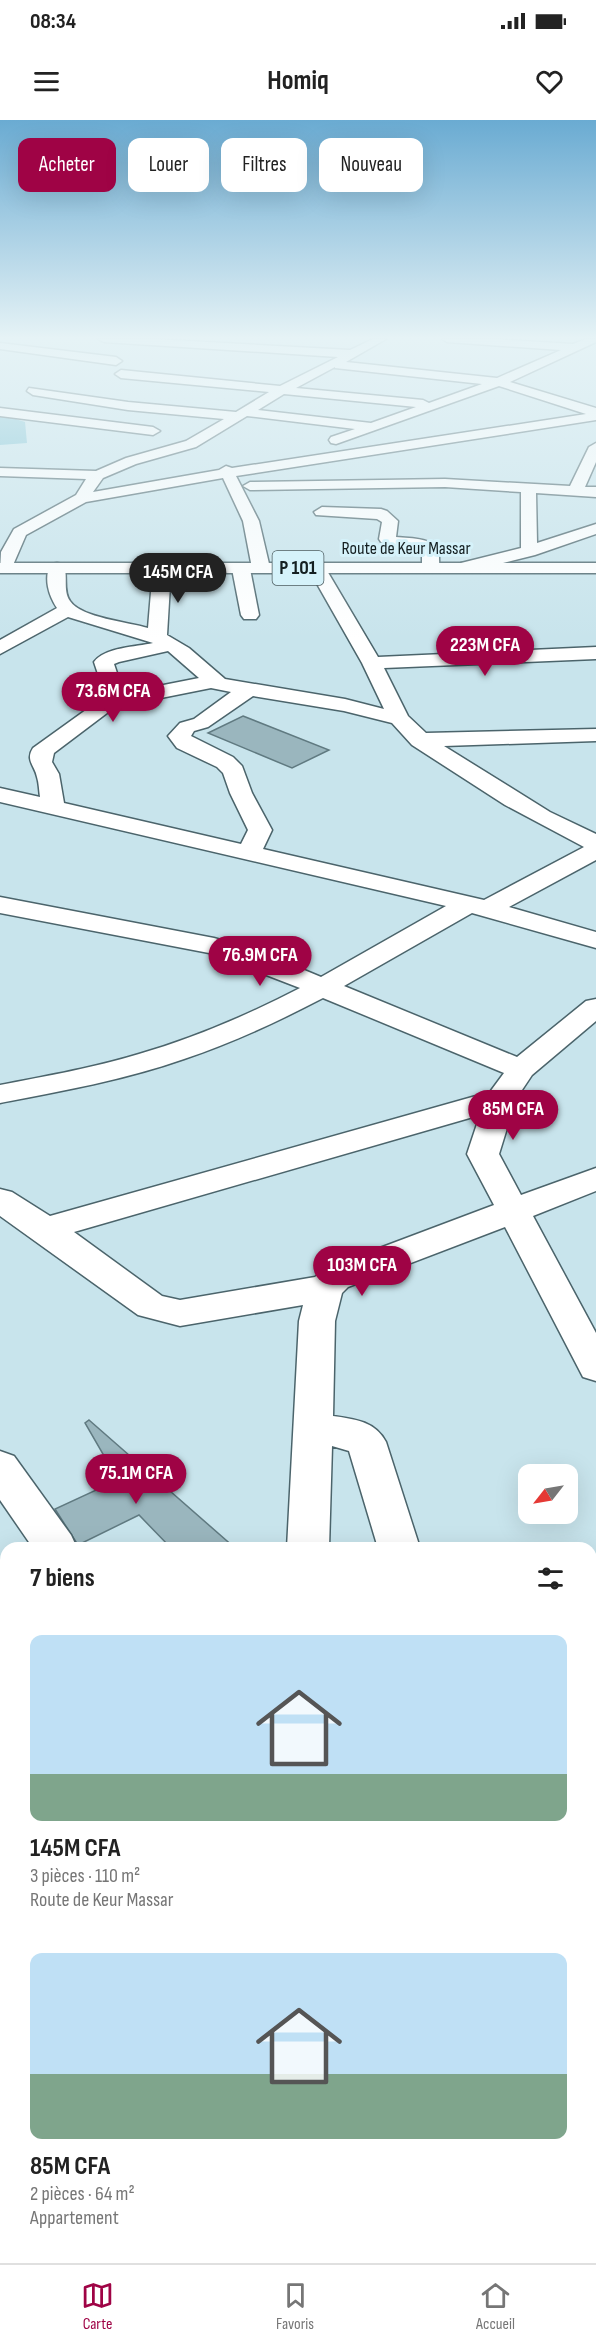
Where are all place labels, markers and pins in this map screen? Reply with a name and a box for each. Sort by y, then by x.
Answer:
pin: 145M CFA [116,553,240,604]
pin: 223M CFA [423,626,547,677]
pin: 73.6M CFA [44,672,182,723]
pin: 76.9M CFA [191,936,329,987]
pin: 85M CFA [458,1090,568,1141]
pin: 103M CFA [300,1246,424,1297]
pin: 75.1M CFA [67,1454,205,1505]

